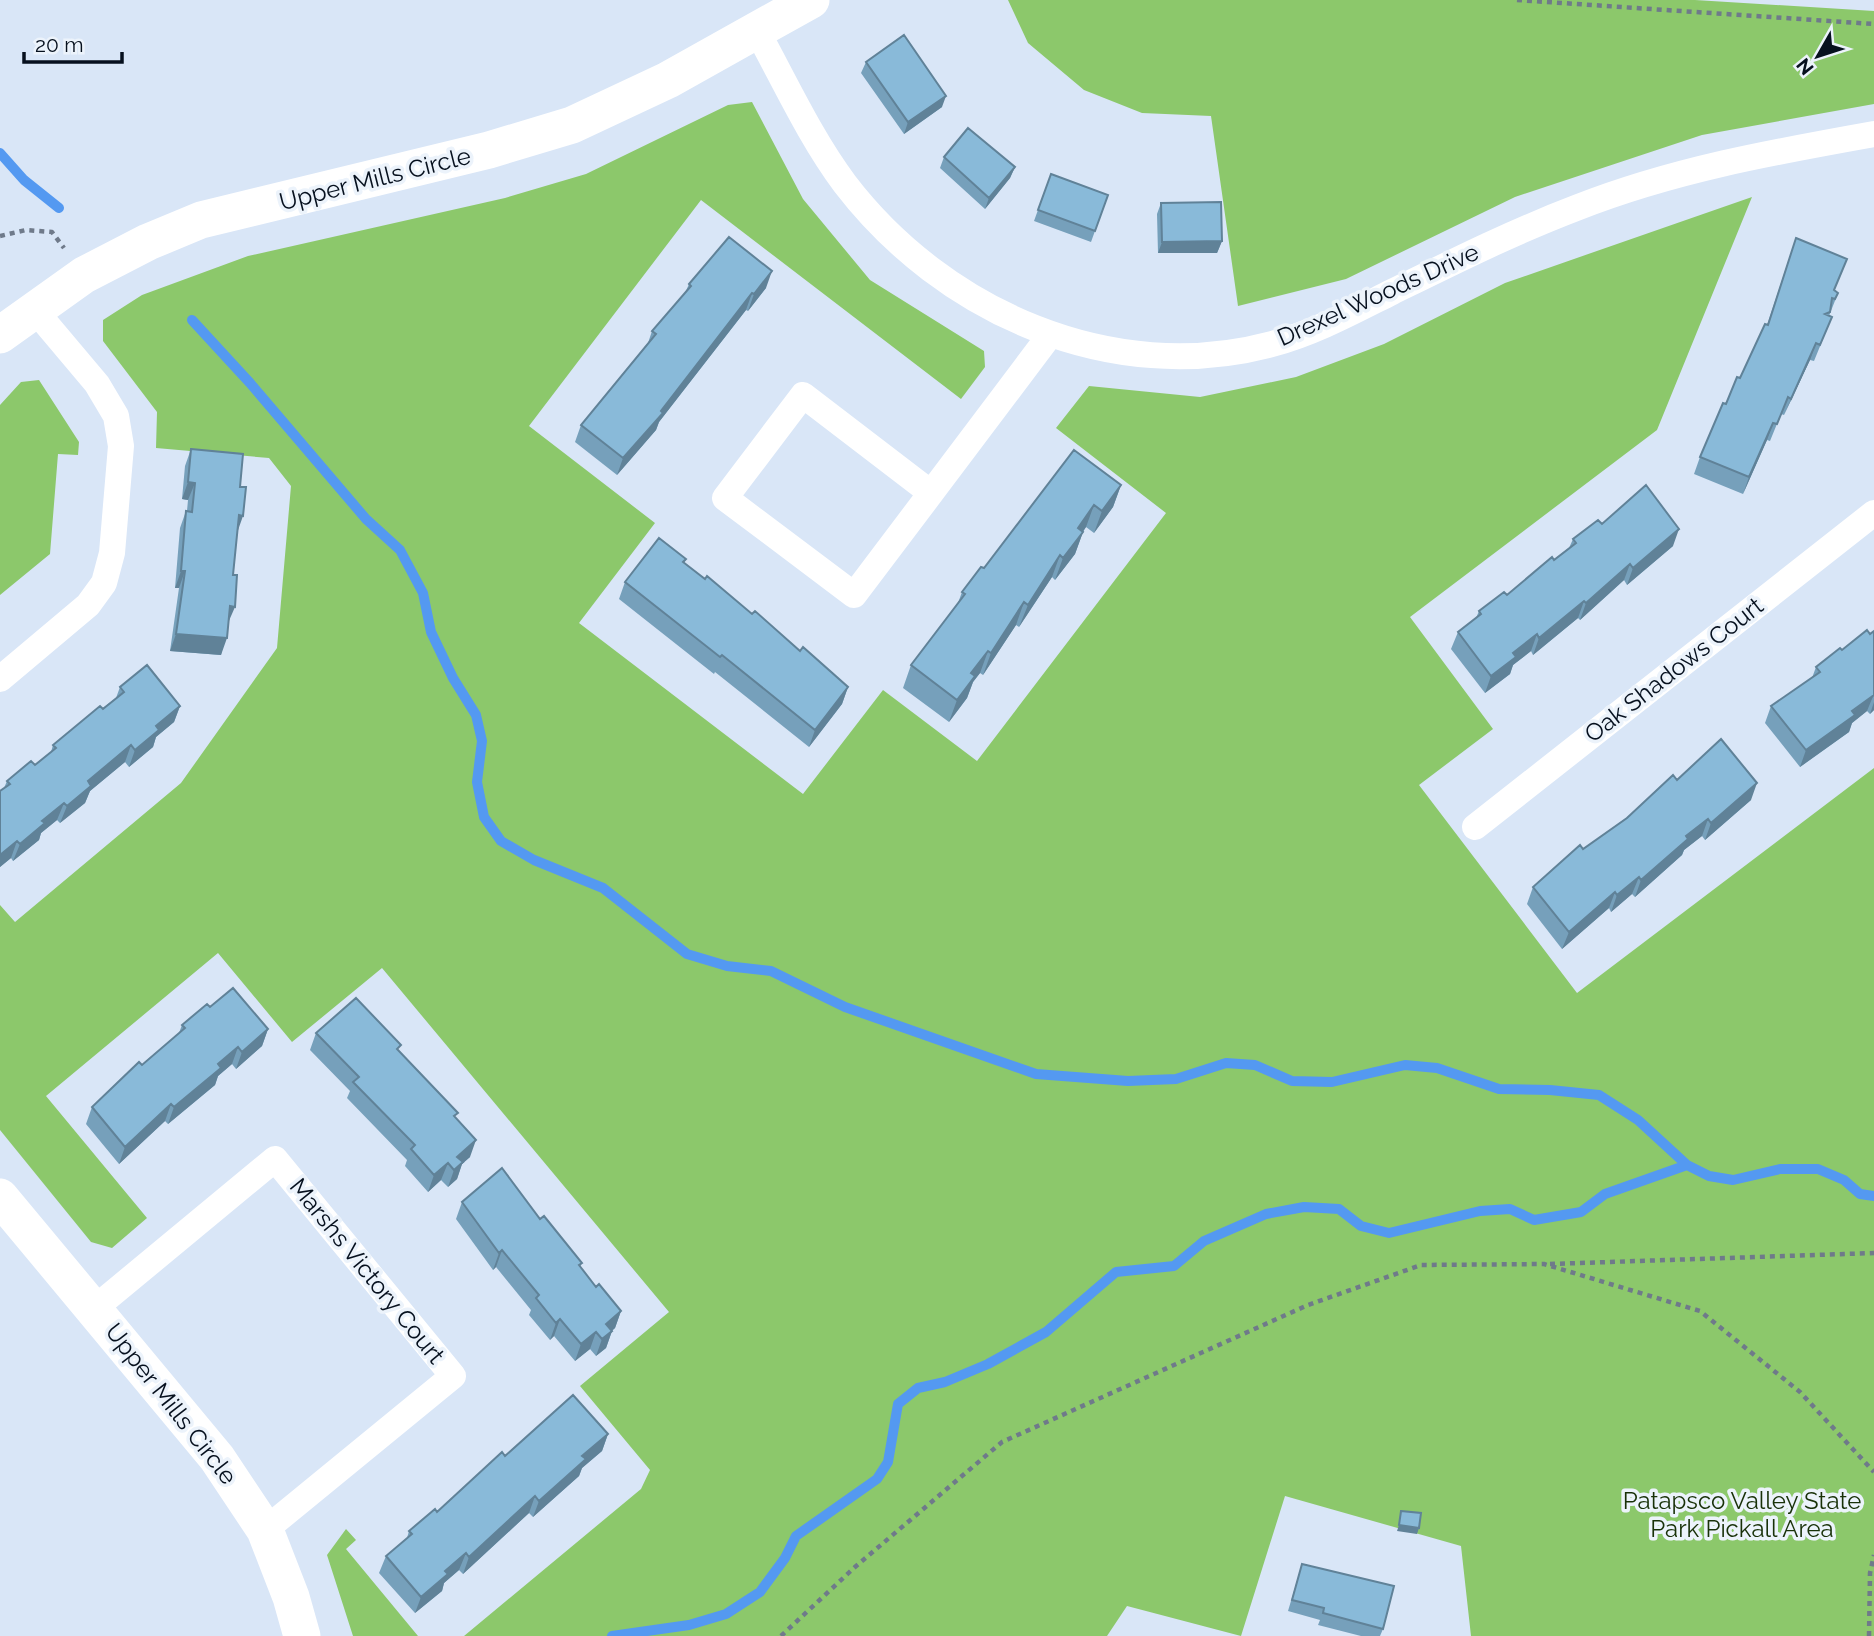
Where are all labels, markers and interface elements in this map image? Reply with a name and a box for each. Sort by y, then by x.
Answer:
scale bar [24,21,122,65]
north arrow [1783,21,1853,91]
text: 20 m [35,32,83,57]
text: N [1792,54,1818,79]
street label: Upper Mills Circle [276,141,474,216]
street label: Drexel Woods Drive [1273,237,1483,352]
street label: Oak Shadows Court [1579,591,1769,748]
street label: Marshs Victory Court [284,1172,451,1369]
street label: Upper Mills Circle [100,1317,243,1490]
park label: Patapsco Valley State Park Pickall Area [1623,1486,1861,1543]

